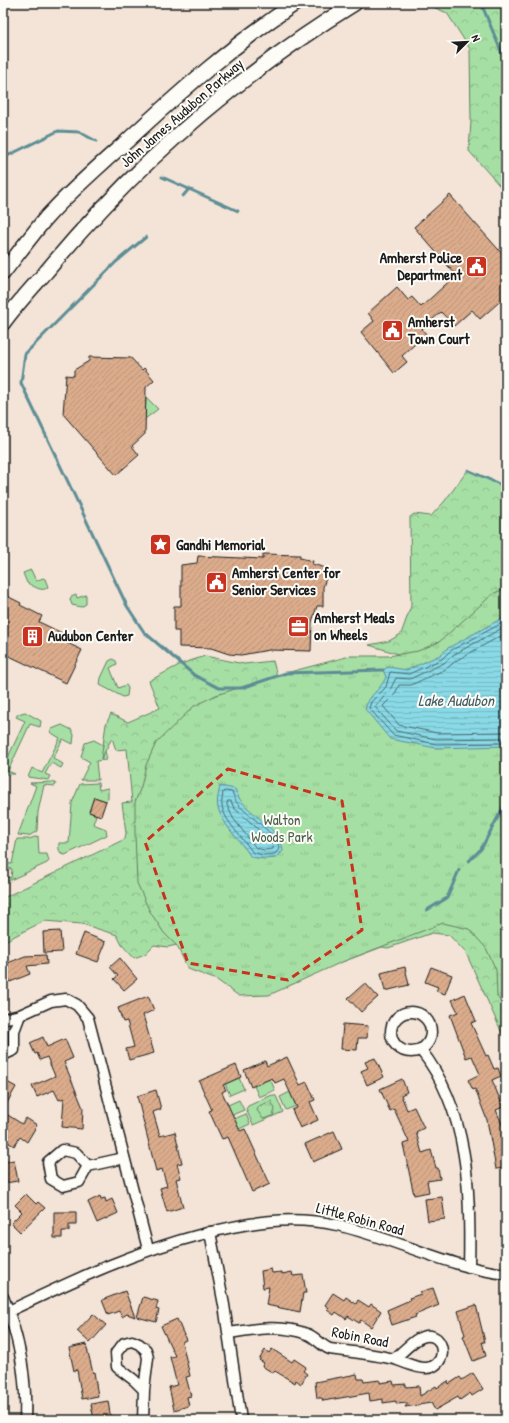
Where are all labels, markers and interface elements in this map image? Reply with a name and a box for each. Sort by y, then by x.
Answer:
north arrow [447,22,487,62]
text: N [469,32,484,44]
street label: John James Audubon Parkway [116,53,248,172]
place label: Amherst Police Department [380,247,463,286]
public building icon: Amherst Police Department [464,254,490,280]
place label: Amherst Town Court [407,311,470,349]
public building icon: Amherst Town Court [380,318,406,344]
place icon: Gandhi Memorial [147,532,173,558]
place label: Gandhi Memorial [176,534,266,555]
place label: Amherst Center for Senior Services [232,562,341,600]
public building icon: Amherst Center for Senior Services [204,569,230,595]
place label: Amherst Meals on Wheels [314,607,395,645]
office icon: Amherst Meals on Wheels [285,614,311,640]
building icon: Audubon Center [19,623,45,649]
place label: Audubon Center [48,625,134,646]
water label: Lake Audubon [418,689,496,711]
park label: Walton Woods Park [251,809,313,847]
street label: Little Robin Road [314,1197,406,1240]
street label: Robin Road [330,1321,390,1352]

